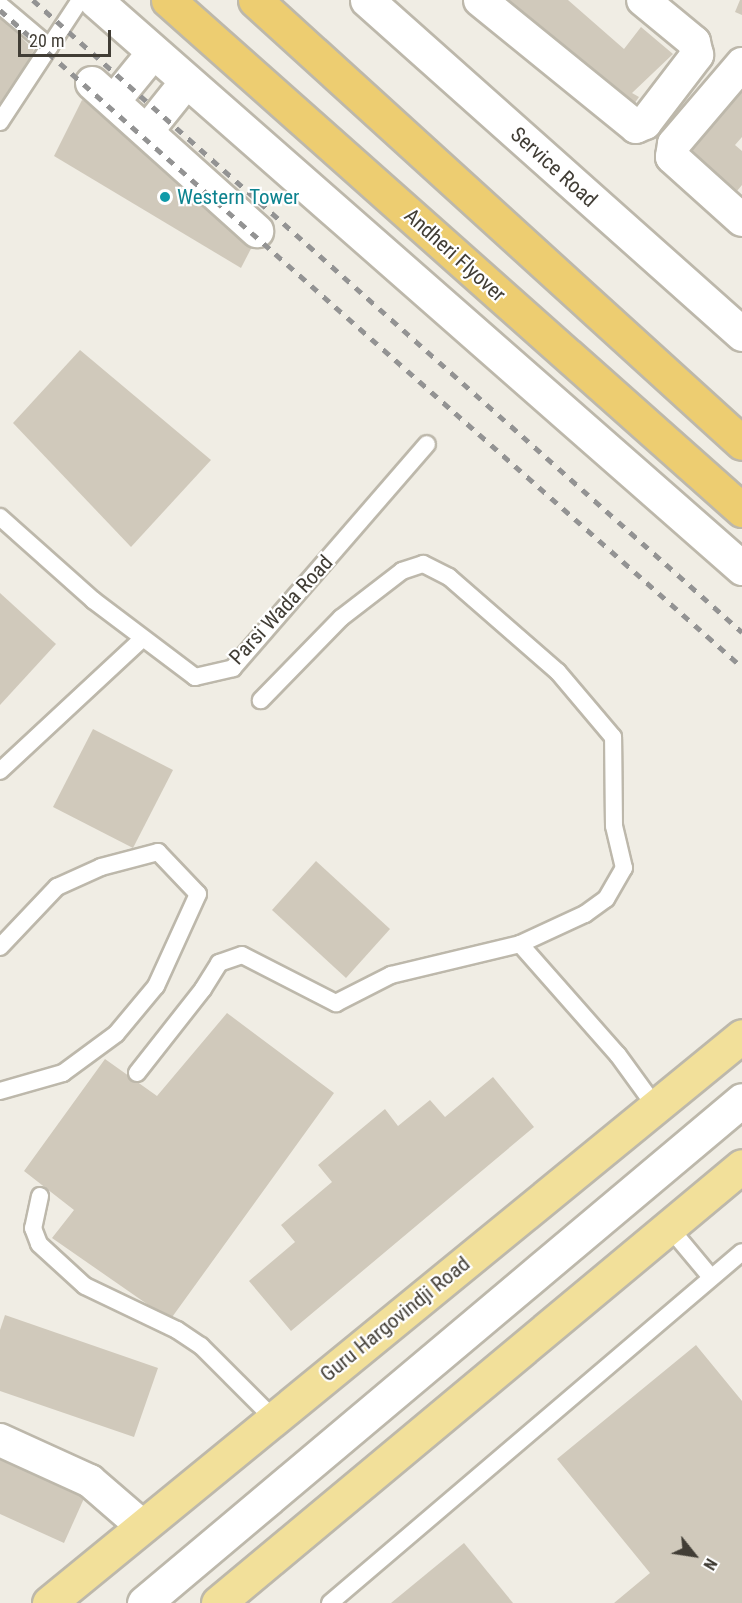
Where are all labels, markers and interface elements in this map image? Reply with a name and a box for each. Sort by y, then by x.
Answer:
scale bar [21,18,114,56]
text: 20 m [29,30,64,51]
street label: Service Road [506,122,602,212]
place label: Western Tower [177,184,300,210]
marker: Western Tower [158,190,172,204]
street label: Andheri Flyover [399,203,511,307]
street label: Parsi Wada Road [224,550,338,670]
street label: Guru Hargovindji Road [315,1251,475,1387]
north arrow [664,1525,724,1585]
text: N [699,1555,721,1573]

